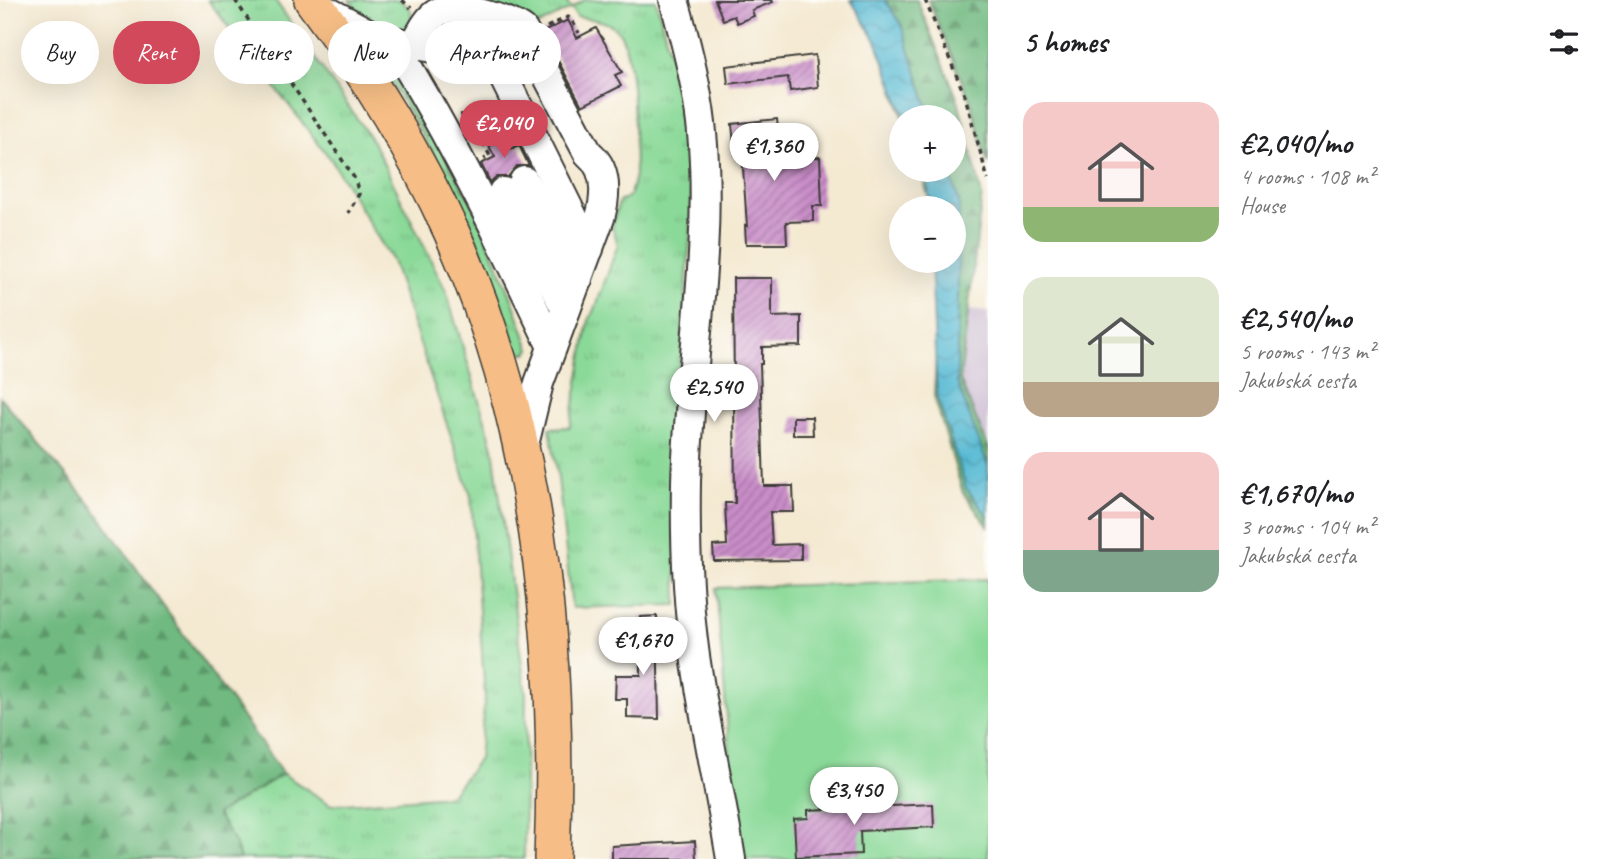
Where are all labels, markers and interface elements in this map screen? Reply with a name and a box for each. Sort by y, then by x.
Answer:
chip: Buy [21,21,99,84]
chip: Rent [113,21,200,84]
chip: Filters [214,21,314,84]
chip: New [328,21,411,84]
chip: Apartment [425,21,561,84]
text: 5 homes [1023,23,1107,61]
icon: filters [1545,23,1583,61]
pin: €2,040 [447,100,561,160]
map controls [889,105,966,273]
button: + [889,105,966,182]
text: €2,040 [476,108,532,137]
pin: €1,360 [717,124,831,183]
text: €2,040/mo [1240,124,1352,162]
icon: home [1079,130,1163,214]
text: €1,360 [746,131,802,160]
text: 4 rooms · 108 m² [1240,162,1375,191]
text: House [1240,191,1285,220]
button: − [889,196,966,273]
text: €2,540/mo [1240,299,1351,337]
icon: home [1079,305,1163,389]
text: 5 rooms · 143 m² [1240,337,1375,366]
pin: €2,540 [657,364,771,424]
text: Jakubská cesta [1240,366,1356,395]
text: €2,540 [686,372,742,401]
text: €1,670/mo [1240,474,1352,512]
icon: home [1079,480,1163,564]
text: 3 rooms · 104 m² [1240,512,1375,541]
text: Jakubská cesta [1240,541,1356,570]
pin: €1,670 [586,618,700,677]
text: €1,670 [615,625,671,654]
pin: €3,450 [797,768,911,827]
text: €3,450 [826,775,882,804]

